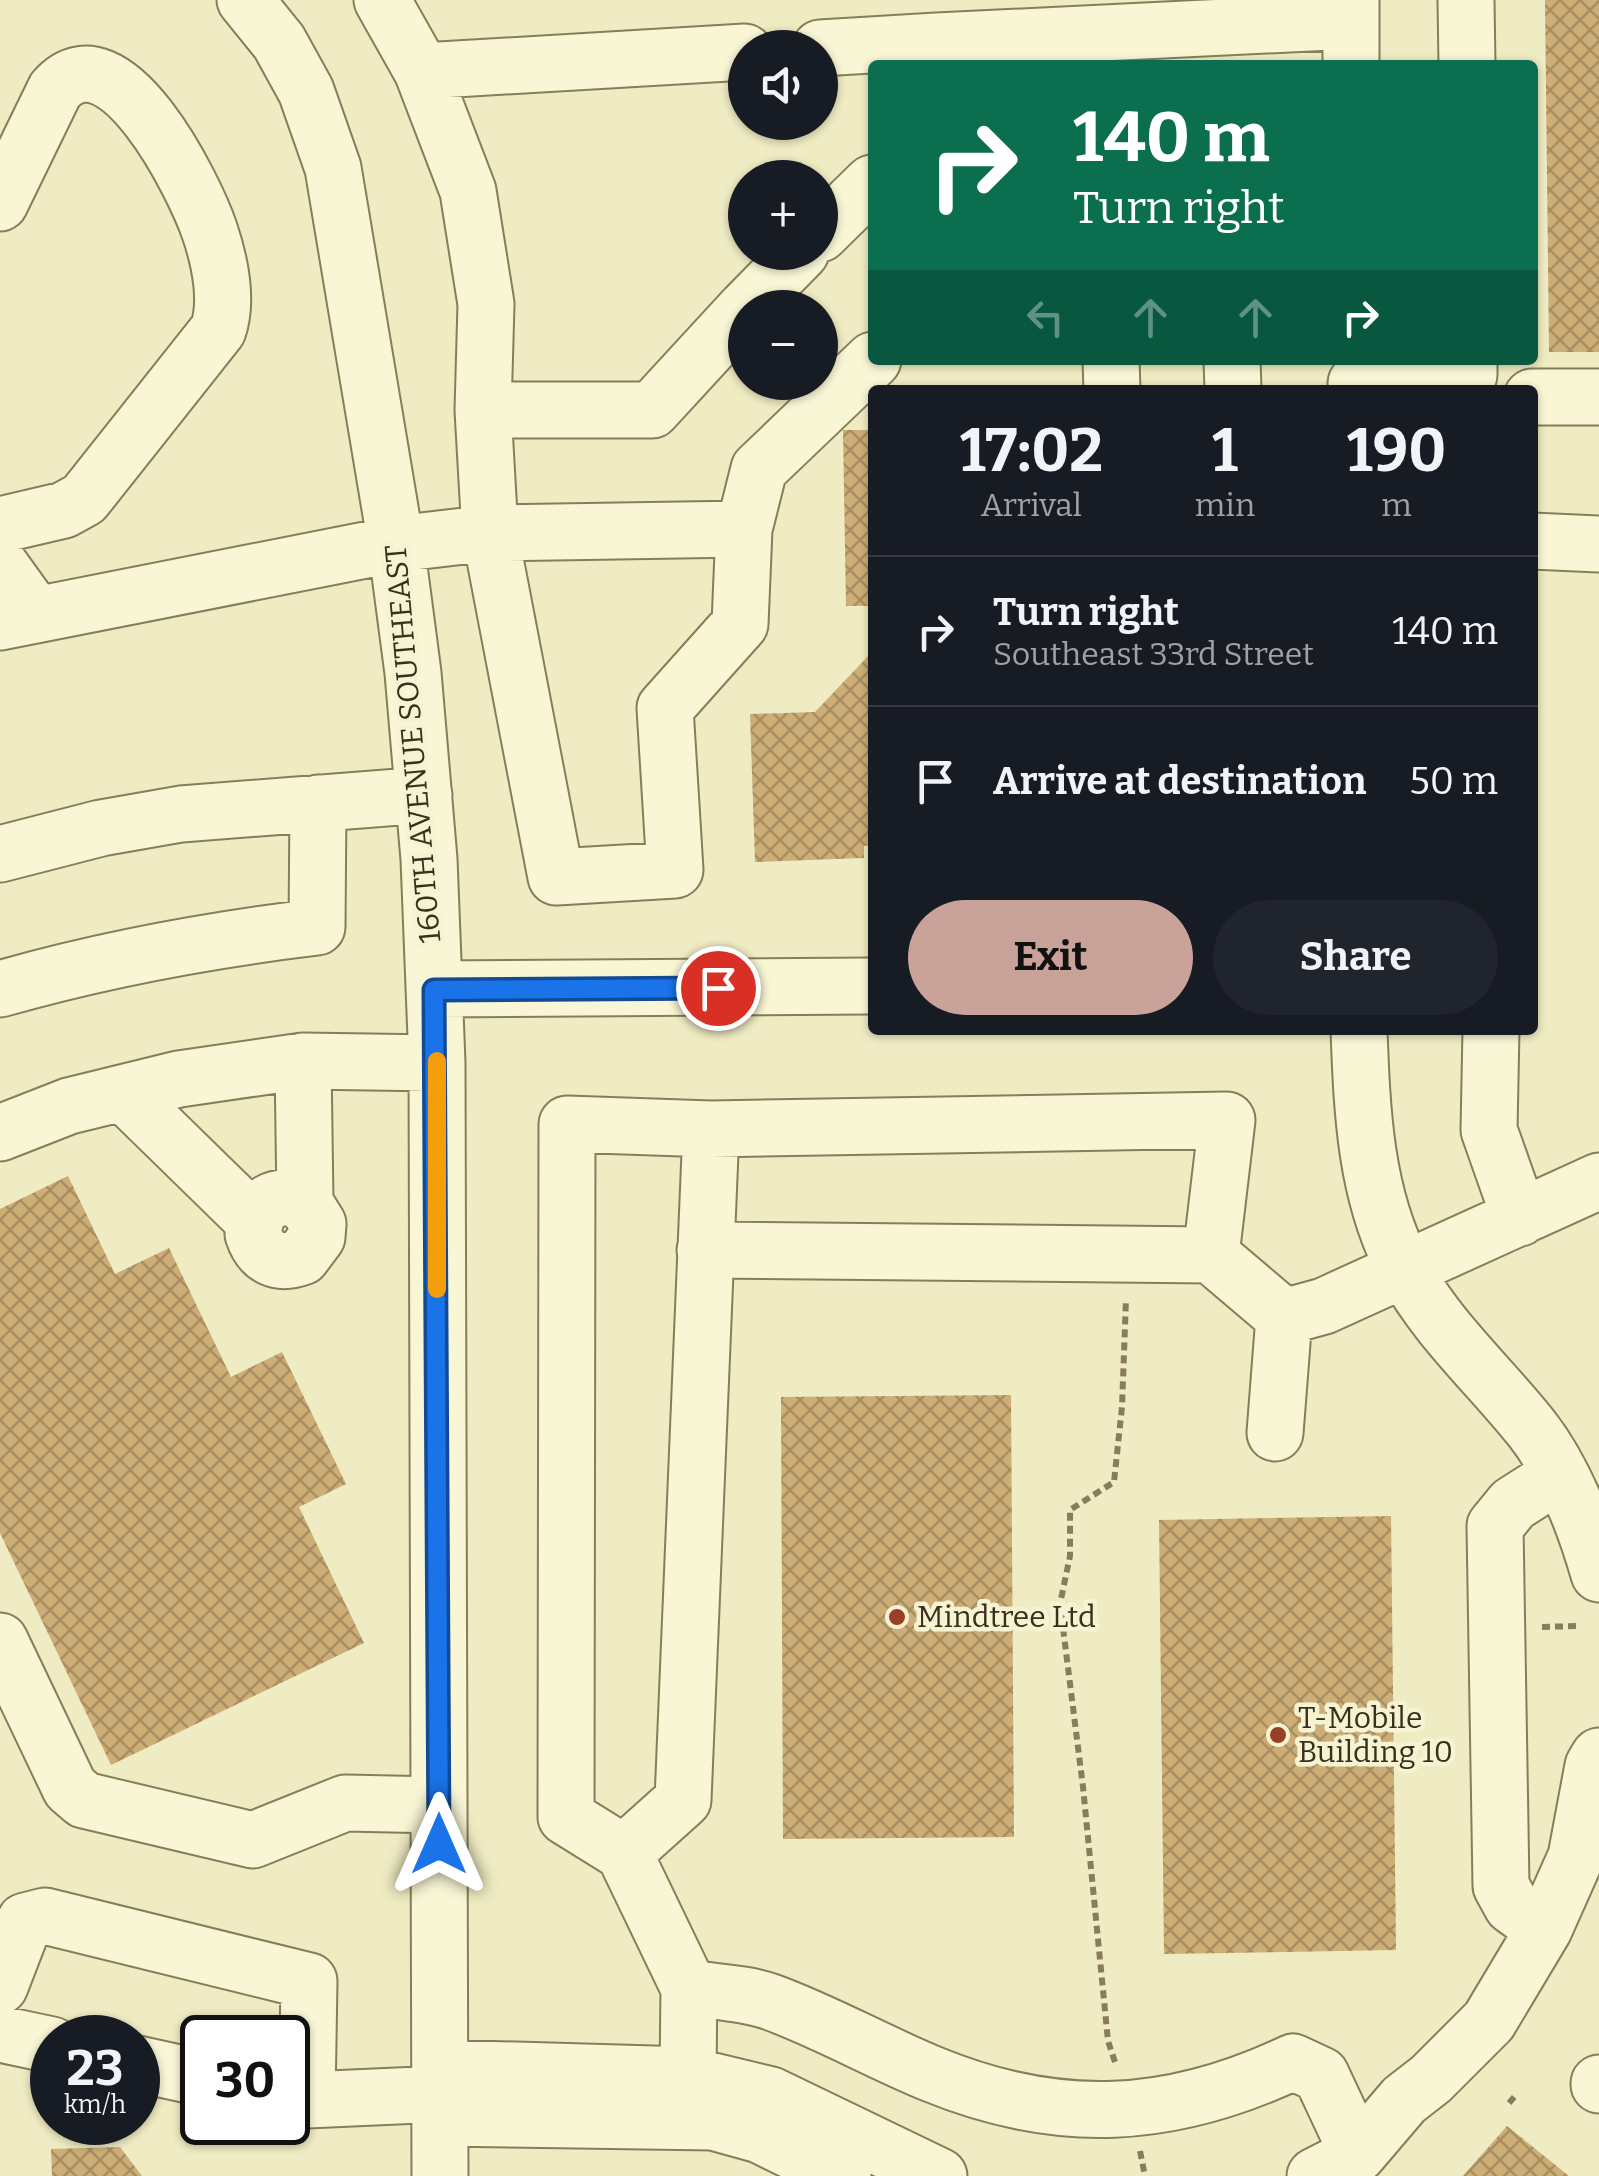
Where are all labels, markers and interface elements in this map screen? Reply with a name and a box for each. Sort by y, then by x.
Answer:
map controls [728,30,838,400]
button: sound [728,30,838,140]
text: 140 m [1073,96,1270,180]
icon: right [908,100,1038,230]
button: + [728,160,838,270]
text: Turn right [1073,181,1285,235]
button: − [728,290,838,400]
icon: left [1018,290,1073,345]
icon: ahead [1123,290,1178,345]
icon: ahead [1228,290,1283,345]
icon: right [1333,290,1388,345]
text: 17:02 [960,415,1103,487]
text: 1 [1212,415,1238,487]
text: 190 [1347,415,1446,487]
text: Arrival [981,486,1082,524]
text: min [1195,486,1255,524]
text: m [1381,486,1412,524]
street label: 160TH AVENUE SOUTHEAST [378,543,448,945]
text: Turn right [993,589,1179,635]
icon: right [908,604,963,659]
text: 140 m [1392,608,1498,654]
text: Southeast 33rd Street [993,635,1314,673]
icon: arrive [908,754,963,809]
text: Arrive at destination [993,758,1366,804]
text: 50 m [1409,758,1498,804]
button: Exit [908,900,1193,1015]
button: Share [1213,900,1498,1015]
pin [676,946,761,1031]
icon: arrive [691,961,746,1016]
place label: Mindtree Ltd [917,1599,1096,1635]
marker: Mindtree Ltd [886,1606,908,1628]
place label: T-Mobile Building 10 [1298,1700,1453,1770]
marker: T-Mobile Building 10 [1267,1724,1289,1746]
position arrow [387,1792,491,1896]
speed limit sign: 30 [180,2015,310,2145]
text: 23 [67,2038,123,2098]
text: km/h [64,2090,126,2120]

